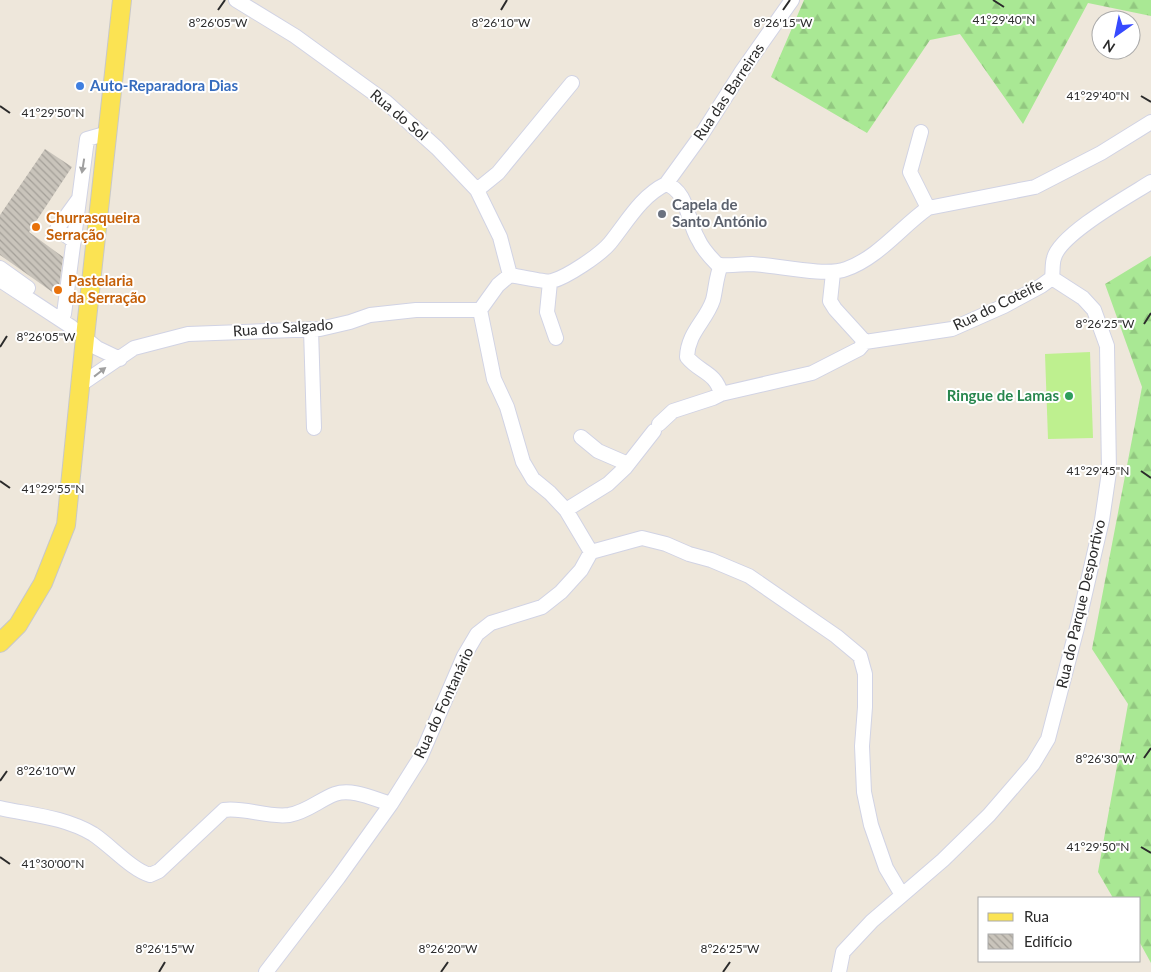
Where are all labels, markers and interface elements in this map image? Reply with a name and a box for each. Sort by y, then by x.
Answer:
north arrow [1091,10,1141,60]
text: 41°29'40"N [973,12,1035,27]
text: 8°26'05"W [188,15,248,30]
text: 8°26'10"W [471,15,531,30]
text: 8°26'15"W [753,15,813,30]
text: N [1099,36,1118,56]
street label: Rua das Barreiras [689,39,767,143]
place label: Auto-Reparadora Dias [89,76,238,94]
marker: Auto-Reparadora Dias [74,80,86,92]
street label: Rua do Sol [367,85,432,144]
text: 41°29'40"N [1067,88,1129,103]
text: 41°29'50"N [22,105,84,120]
one-way arrow [79,158,87,174]
place label: Capela de Santo António [672,195,768,230]
place label: Churrasqueira Serração [46,208,140,243]
marker: Capela de Santo António [656,208,668,220]
marker: Churrasqueira Serração [30,221,42,233]
place label: Pastelaria da Serração [68,271,147,306]
street label: Rua do Coteife [950,275,1045,334]
marker: Pastelaria da Serração [52,284,64,296]
street label: Rua do Salgado [232,315,334,339]
text: 8°26'25"W [1075,316,1135,331]
text: 8°26'05"W [16,329,76,344]
one-way arrow [93,367,107,377]
place label: Ringue de Lamas [947,386,1059,404]
marker: Ringue de Lamas [1063,390,1075,402]
text: 41°29'45"N [1067,463,1129,478]
text: 41°29'55"N [22,481,84,496]
street label: Rua do Parque Desportivo [1052,518,1108,690]
street label: Rua do Fontanário [410,644,477,761]
text: 8°26'30"W [1075,751,1135,766]
text: 8°26'10"W [16,763,76,778]
text: 41°29'50"N [1067,839,1129,854]
text: 41°30'00"N [22,856,84,871]
legend [978,897,1141,962]
text: Rua [1024,907,1049,925]
text: Edifício [1024,932,1072,950]
text: 8°26'15"W [135,941,195,956]
text: 8°26'20"W [418,941,478,956]
text: 8°26'25"W [700,941,760,956]

